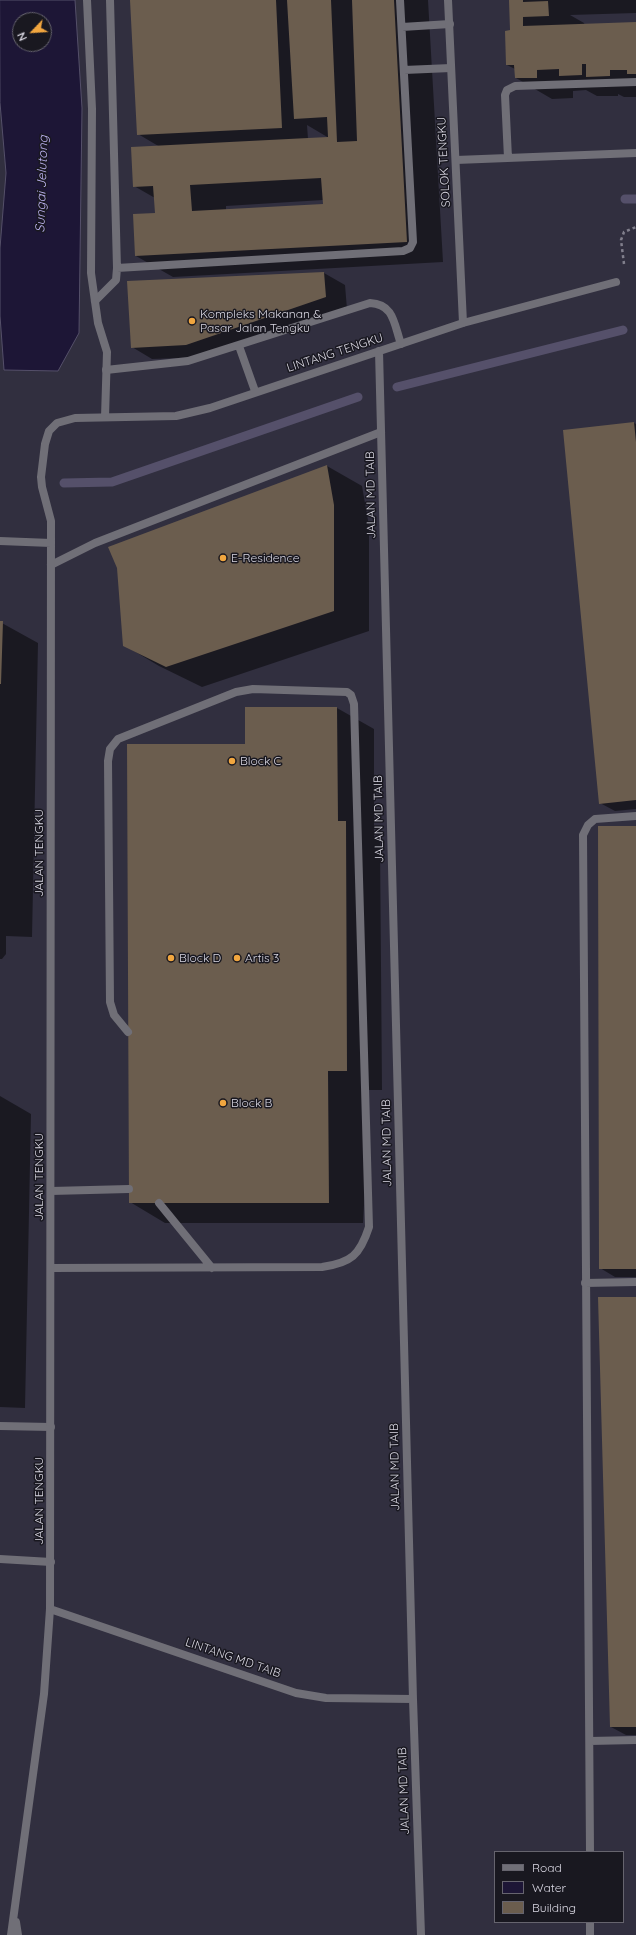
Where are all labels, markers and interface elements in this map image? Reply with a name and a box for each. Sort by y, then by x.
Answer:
north arrow [12,12,52,52]
text: N [14,30,30,43]
street label: SOLOK TENGKU [434,116,454,208]
water label: Sungai Jelutong [33,135,51,233]
place label: Kompleks Makanan & Pasar Jalan Tengku [200,307,321,335]
marker: Kompleks Makanan & Pasar Jalan Tengku [187,316,197,326]
street label: LINTANG TENGKU [285,331,385,375]
street label: JALAN MD TAIB [363,451,379,539]
place label: E-Residence [231,551,299,565]
marker: E-Residence [218,553,228,563]
place label: Block C [240,754,281,768]
marker: Block C [227,756,237,766]
street label: JALAN MD TAIB [371,775,387,863]
street label: JALAN TENGKU [32,809,46,897]
place label: Block D [179,951,221,965]
place label: Artis 3 [245,951,279,965]
marker: Block D [166,953,176,963]
marker: Artis 3 [232,953,242,963]
place label: Block B [231,1096,272,1110]
marker: Block B [218,1098,228,1108]
street label: JALAN MD TAIB [379,1099,395,1187]
street label: JALAN TENGKU [32,1133,46,1221]
street label: JALAN MD TAIB [387,1423,403,1511]
street label: JALAN TENGKU [32,1457,46,1545]
street label: LINTANG MD TAIB [183,1635,283,1681]
street label: JALAN MD TAIB [395,1747,413,1835]
legend [494,1851,624,1923]
text: Road [532,1860,562,1875]
text: Water [532,1880,566,1895]
text: Building [532,1900,576,1915]

